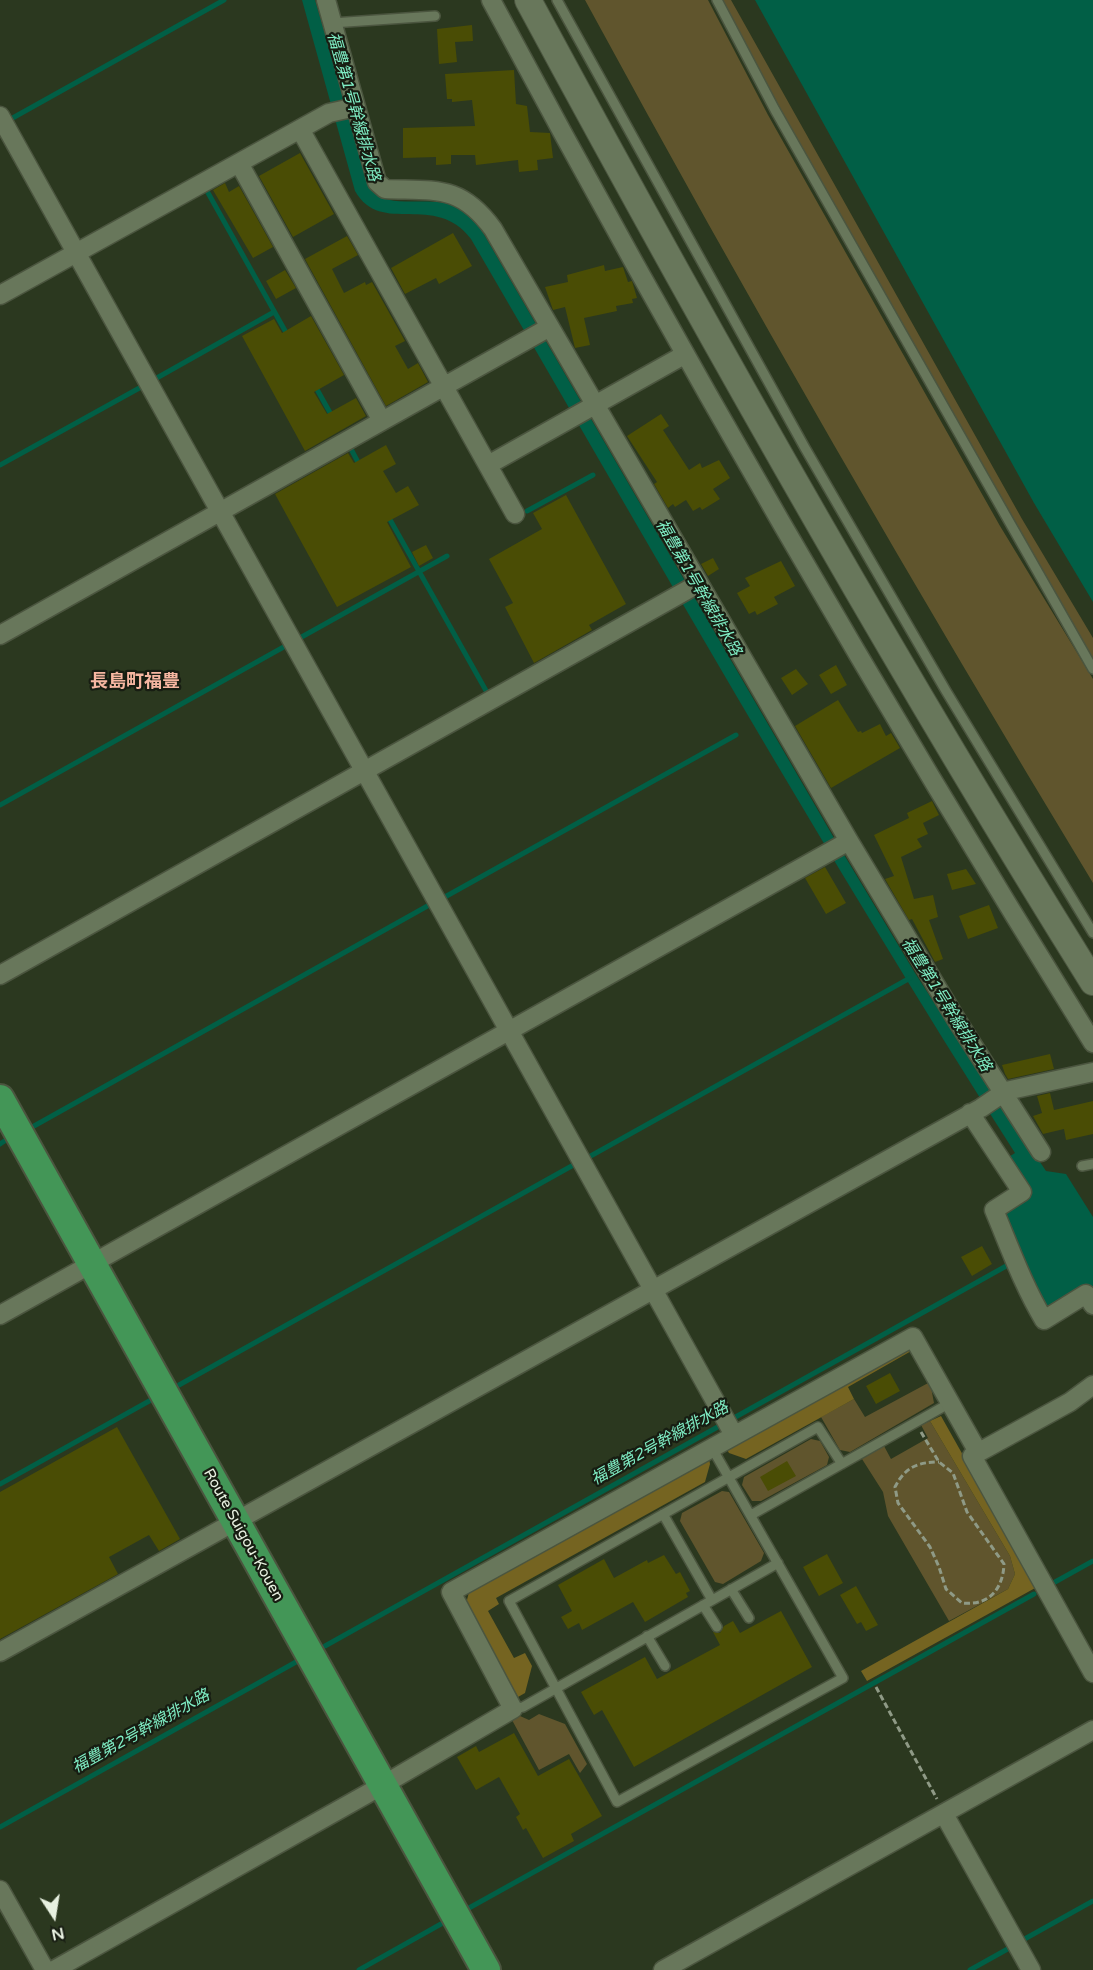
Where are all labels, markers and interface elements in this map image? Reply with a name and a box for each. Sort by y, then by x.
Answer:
water label: 福豊第1号幹線排水路 [323,30,383,184]
water label: 福豊第1号幹線排水路 [651,516,745,660]
district label: 長島町福豊 [90,671,180,693]
water label: 福豊第1号幹線排水路 [897,935,995,1075]
water label: 福豊第2号幹線排水路 [588,1398,732,1490]
street label: Route Suigou-Kouen [199,1466,287,1604]
water label: 福豊第2号幹線排水路 [69,1686,213,1778]
north arrow [24,1886,84,1946]
text: N [49,1922,66,1945]

